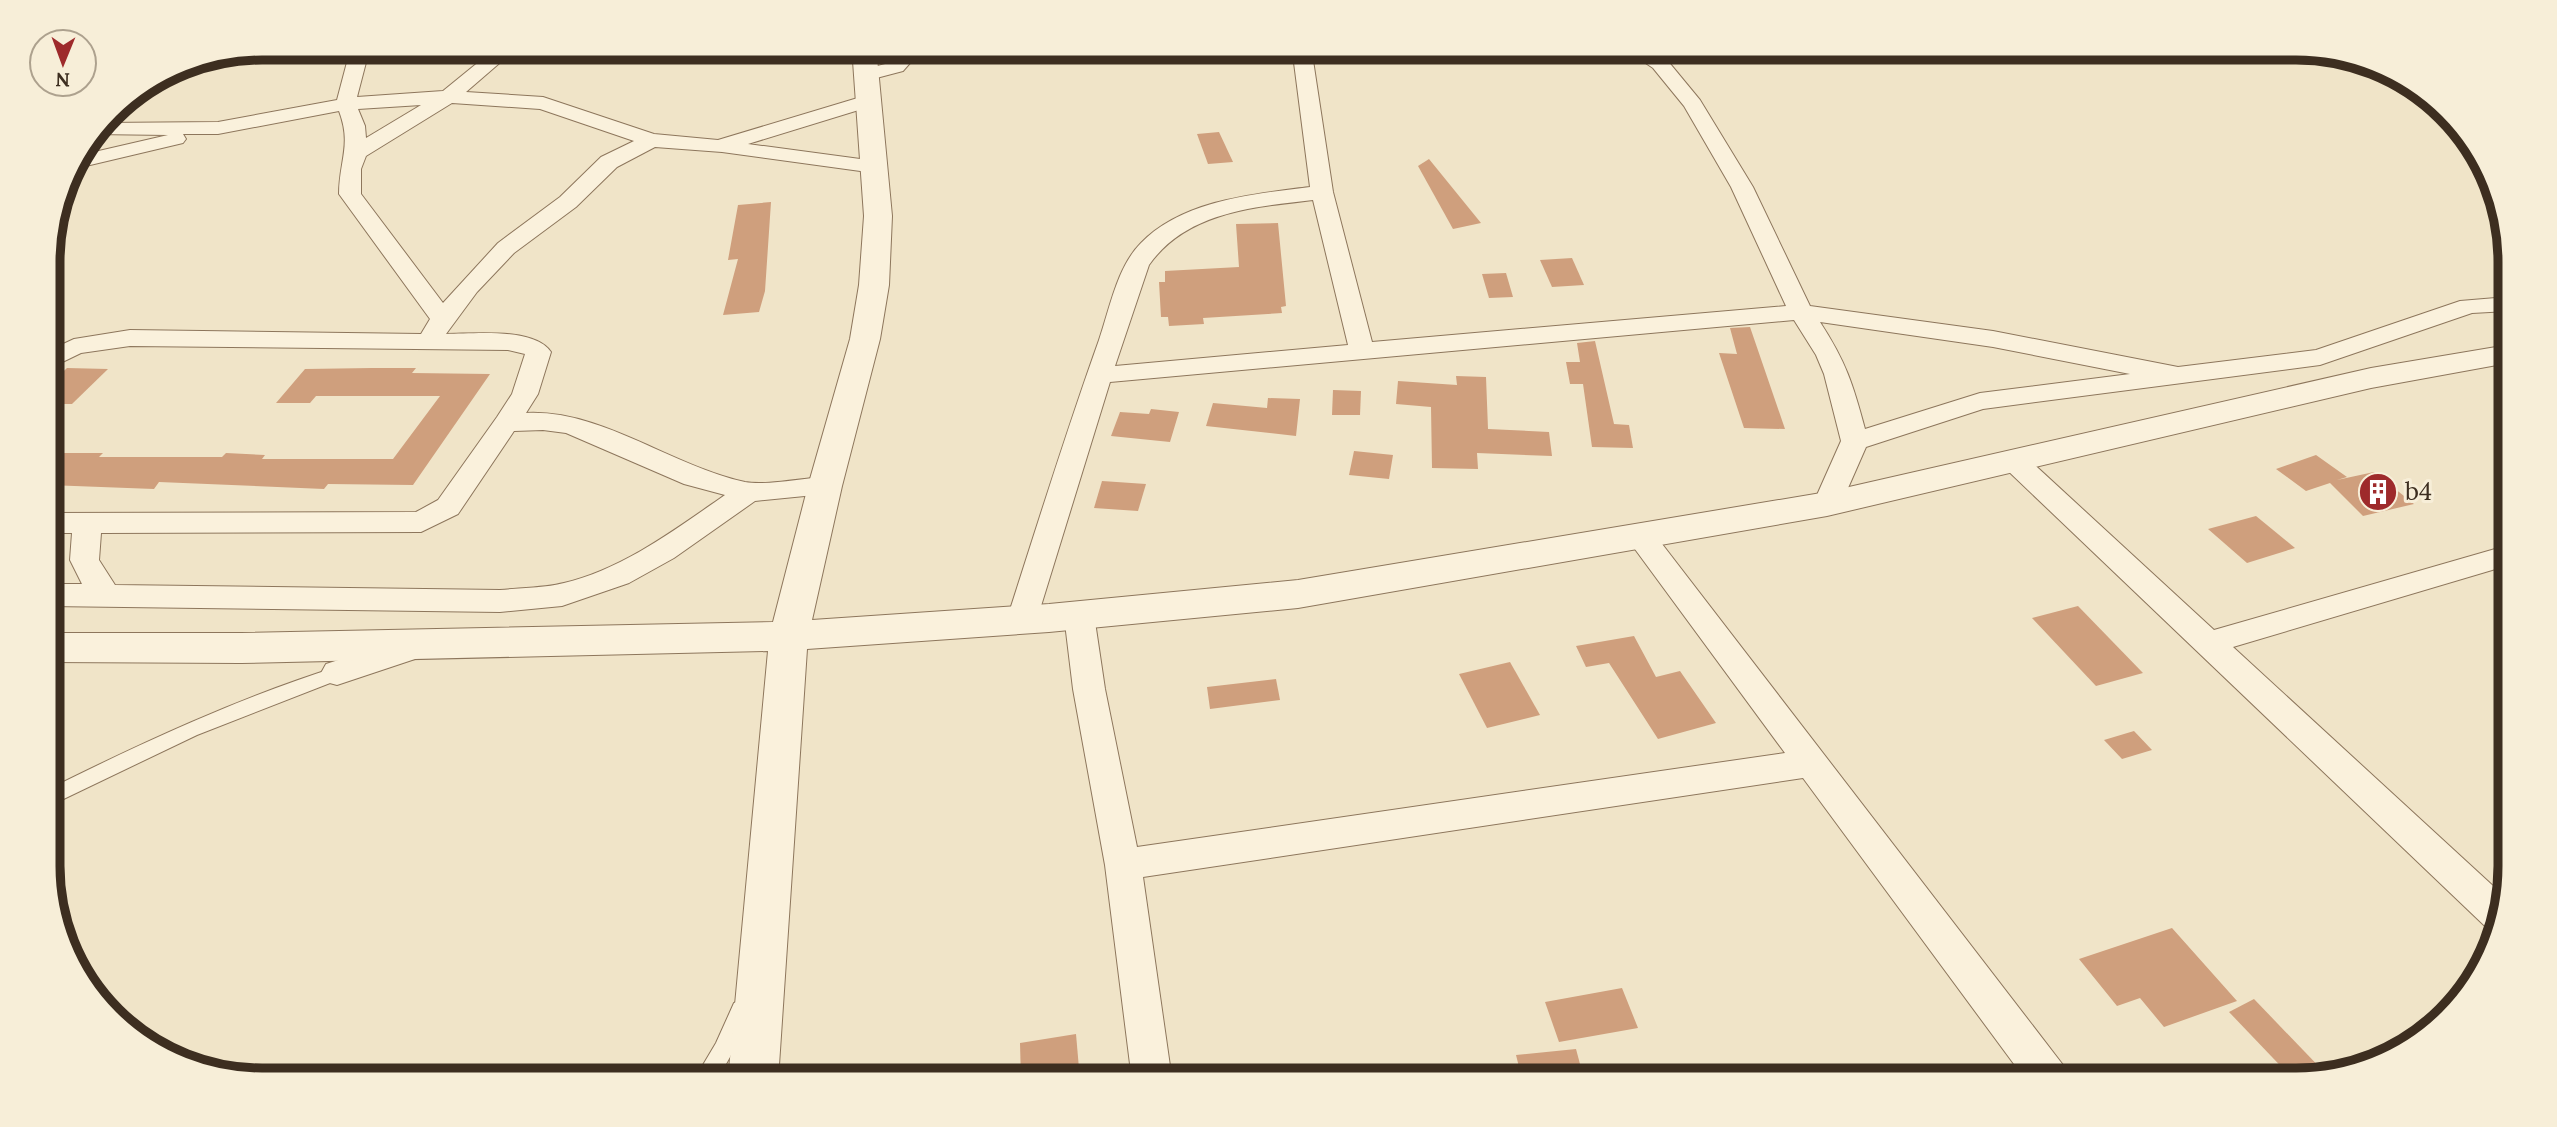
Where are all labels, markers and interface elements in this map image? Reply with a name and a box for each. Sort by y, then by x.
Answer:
north arrow [28,28,98,98]
text: N [55,68,70,92]
building icon: b4 [2357,471,2399,513]
place label: b4 [2405,476,2432,507]

